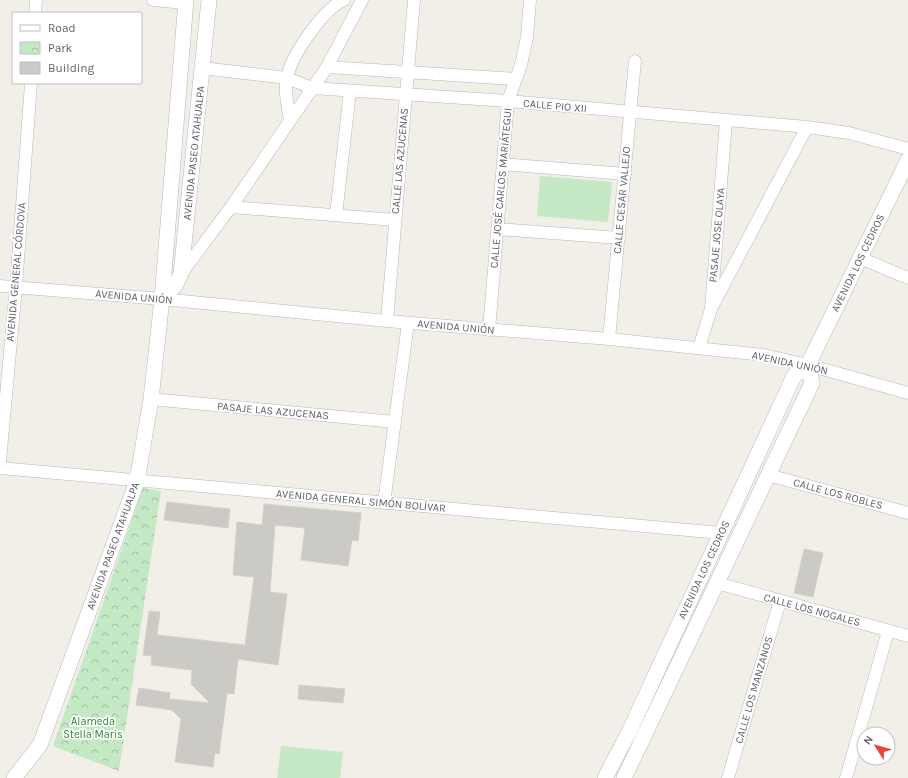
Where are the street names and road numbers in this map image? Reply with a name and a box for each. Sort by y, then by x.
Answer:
street label: AVENIDA PASEO ATAHUALPA [180,85,208,221]
street label: CALLE PIO XII [522,97,588,115]
street label: CALLE LAS AZUCENAS [389,107,411,215]
street label: CALLE JOSÉ CARLOS MARIÁTEGUI [486,107,514,269]
street label: CALLE CESAR VALLEJO [611,146,633,254]
street label: PASAJE JOSE OLAYA [706,186,728,283]
street label: AVENIDA GENERAL CÓRDOVA [1,201,29,342]
street label: AVENIDA LOS CEDROS [829,212,887,314]
street label: AVENIDA UNIÓN [95,285,173,307]
street label: AVENIDA UNIÓN [417,315,495,337]
street label: AVENIDA UNIÓN [751,347,830,377]
street label: PASAJE LAS AZUCENAS [216,400,330,422]
street label: CALLE LOS ROBLES [792,476,884,512]
street label: AVENIDA PASEO ATAHUALPA [84,480,142,612]
street label: AVENIDA GENERAL SIMÓN BOLÍVAR [276,485,447,515]
street label: AVENIDA LOS CEDROS [675,519,733,621]
street label: CALLE LOS NOGALES [762,591,862,629]
street label: CALLE LOS MANZANOS [732,635,776,745]

